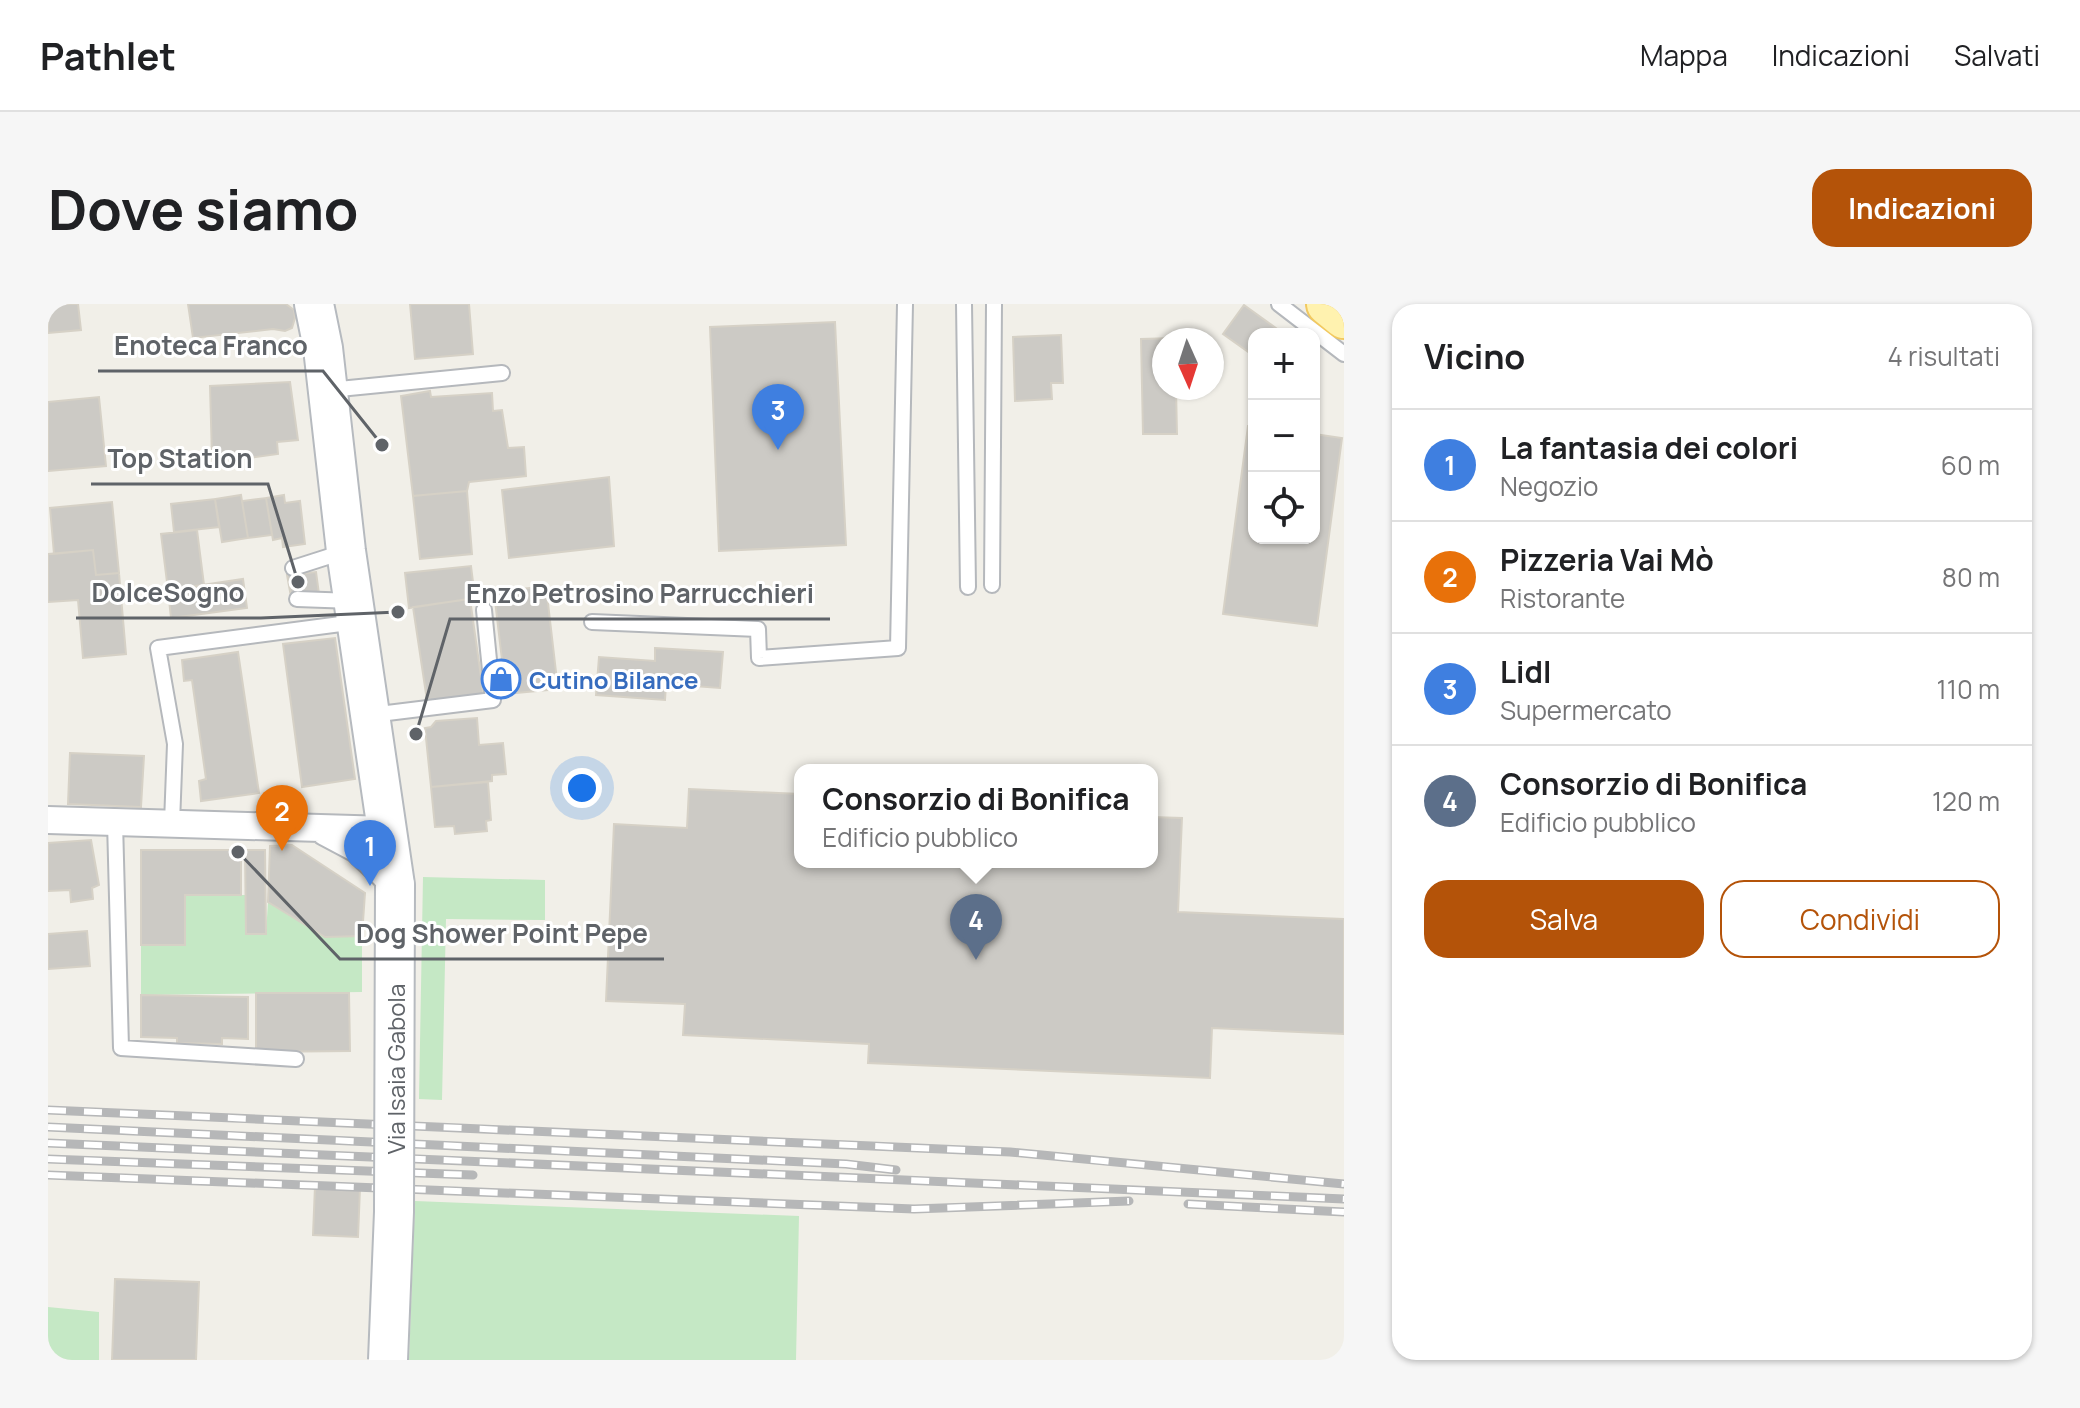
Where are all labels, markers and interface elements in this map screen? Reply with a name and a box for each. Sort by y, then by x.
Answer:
text: Pathlet [40,29,176,81]
text: Mappa [1640,36,1728,74]
text: Indicazioni [1772,36,1910,74]
text: Salvati [1954,36,2040,74]
button: Indicazioni [1812,169,2032,247]
text: Dove siamo [48,170,358,247]
callout: Enoteca Franco [98,321,323,371]
text: Enoteca Franco [114,327,308,363]
north arrow [1152,328,1224,400]
map controls [1248,328,1320,544]
button: + [1248,328,1320,400]
text: Vicino [1424,333,1525,379]
text: 4 risultati [1888,338,2000,374]
pin: 3 [752,384,804,450]
button: − [1248,400,1320,472]
text: La fantasia dei colori [1500,427,1798,468]
callout: Top Station [91,434,268,484]
text: Top Station [107,440,253,476]
text: 1 [1444,447,1456,483]
text: 60 m [1941,447,2000,483]
text: Negozio [1500,468,1598,504]
button: locate [1248,472,1320,544]
text: Pizzeria Vai Mò [1500,539,1714,580]
text: 2 [1442,559,1458,595]
text: 80 m [1942,559,2000,595]
callout: DolceSogno [76,568,261,618]
callout: Enzo Petrosino Parrucchieri [450,569,830,619]
text: DolceSogno [91,574,245,610]
text: Enzo Petrosino Parrucchieri [466,575,814,611]
text: Ristorante [1500,580,1625,616]
text: Lidl [1500,651,1551,692]
shop icon: Cutino Bilance [480,658,522,700]
place label: Cutino Bilance [529,663,698,696]
text: 3 [1442,671,1458,707]
text: 110 m [1937,671,2000,707]
text: Supermercato [1500,692,1672,728]
text: Consorzio di Bonifica [1500,763,1807,804]
popup [794,764,1158,868]
your location [562,768,602,808]
text: Consorzio di Bonifica [822,778,1130,819]
text: 4 [1442,783,1458,819]
text: 120 m [1932,783,2000,819]
pin: 2 [256,785,308,851]
text: Edificio pubblico [1500,804,1696,840]
text: Edificio pubblico [822,819,1018,855]
pin: 1 [344,820,396,886]
button: Salva [1424,880,1704,958]
button: Condividi [1720,880,2000,958]
pin: 4 [950,894,1002,960]
callout: Dog Shower Point Pepe [340,909,664,959]
text: Dog Shower Point Pepe [356,915,648,951]
street label: Via Isaia Gabola [379,984,412,1154]

